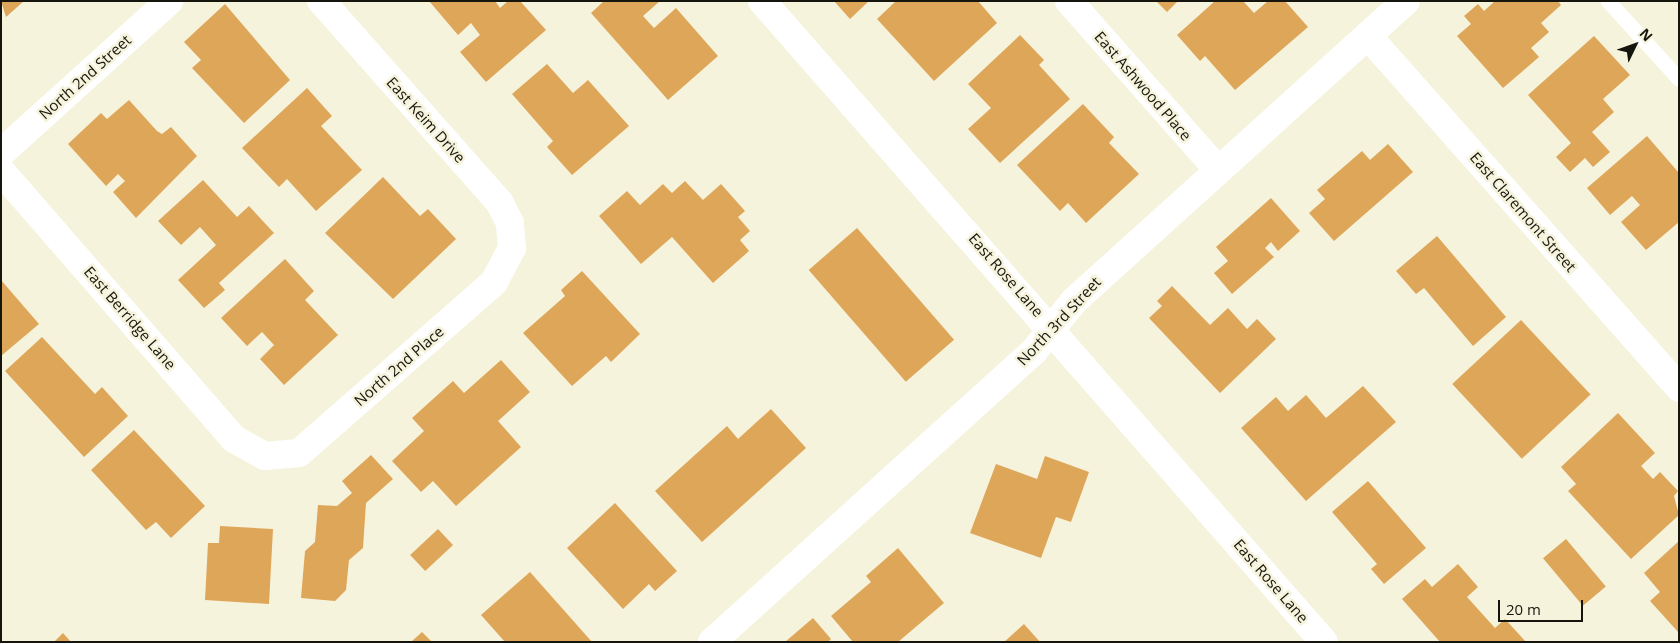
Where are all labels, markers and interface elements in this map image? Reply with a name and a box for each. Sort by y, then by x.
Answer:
north arrow [1610,20,1660,70]
text: N [1636,24,1657,45]
street label: East Ashwood Place [1091,28,1195,144]
street label: North 2nd Street [35,31,135,123]
street label: East Keim Drive [383,73,469,167]
street label: East Claremont Street [1466,149,1580,275]
street label: East Rose Lane [965,230,1047,320]
street label: East Berridge Lane [80,263,180,373]
street label: North 3rd Street [1013,273,1105,369]
street label: North 2nd Place [351,322,447,410]
street label: East Rose Lane [1230,536,1312,626]
scale bar [1500,590,1585,622]
text: 20 m [1506,599,1541,619]

